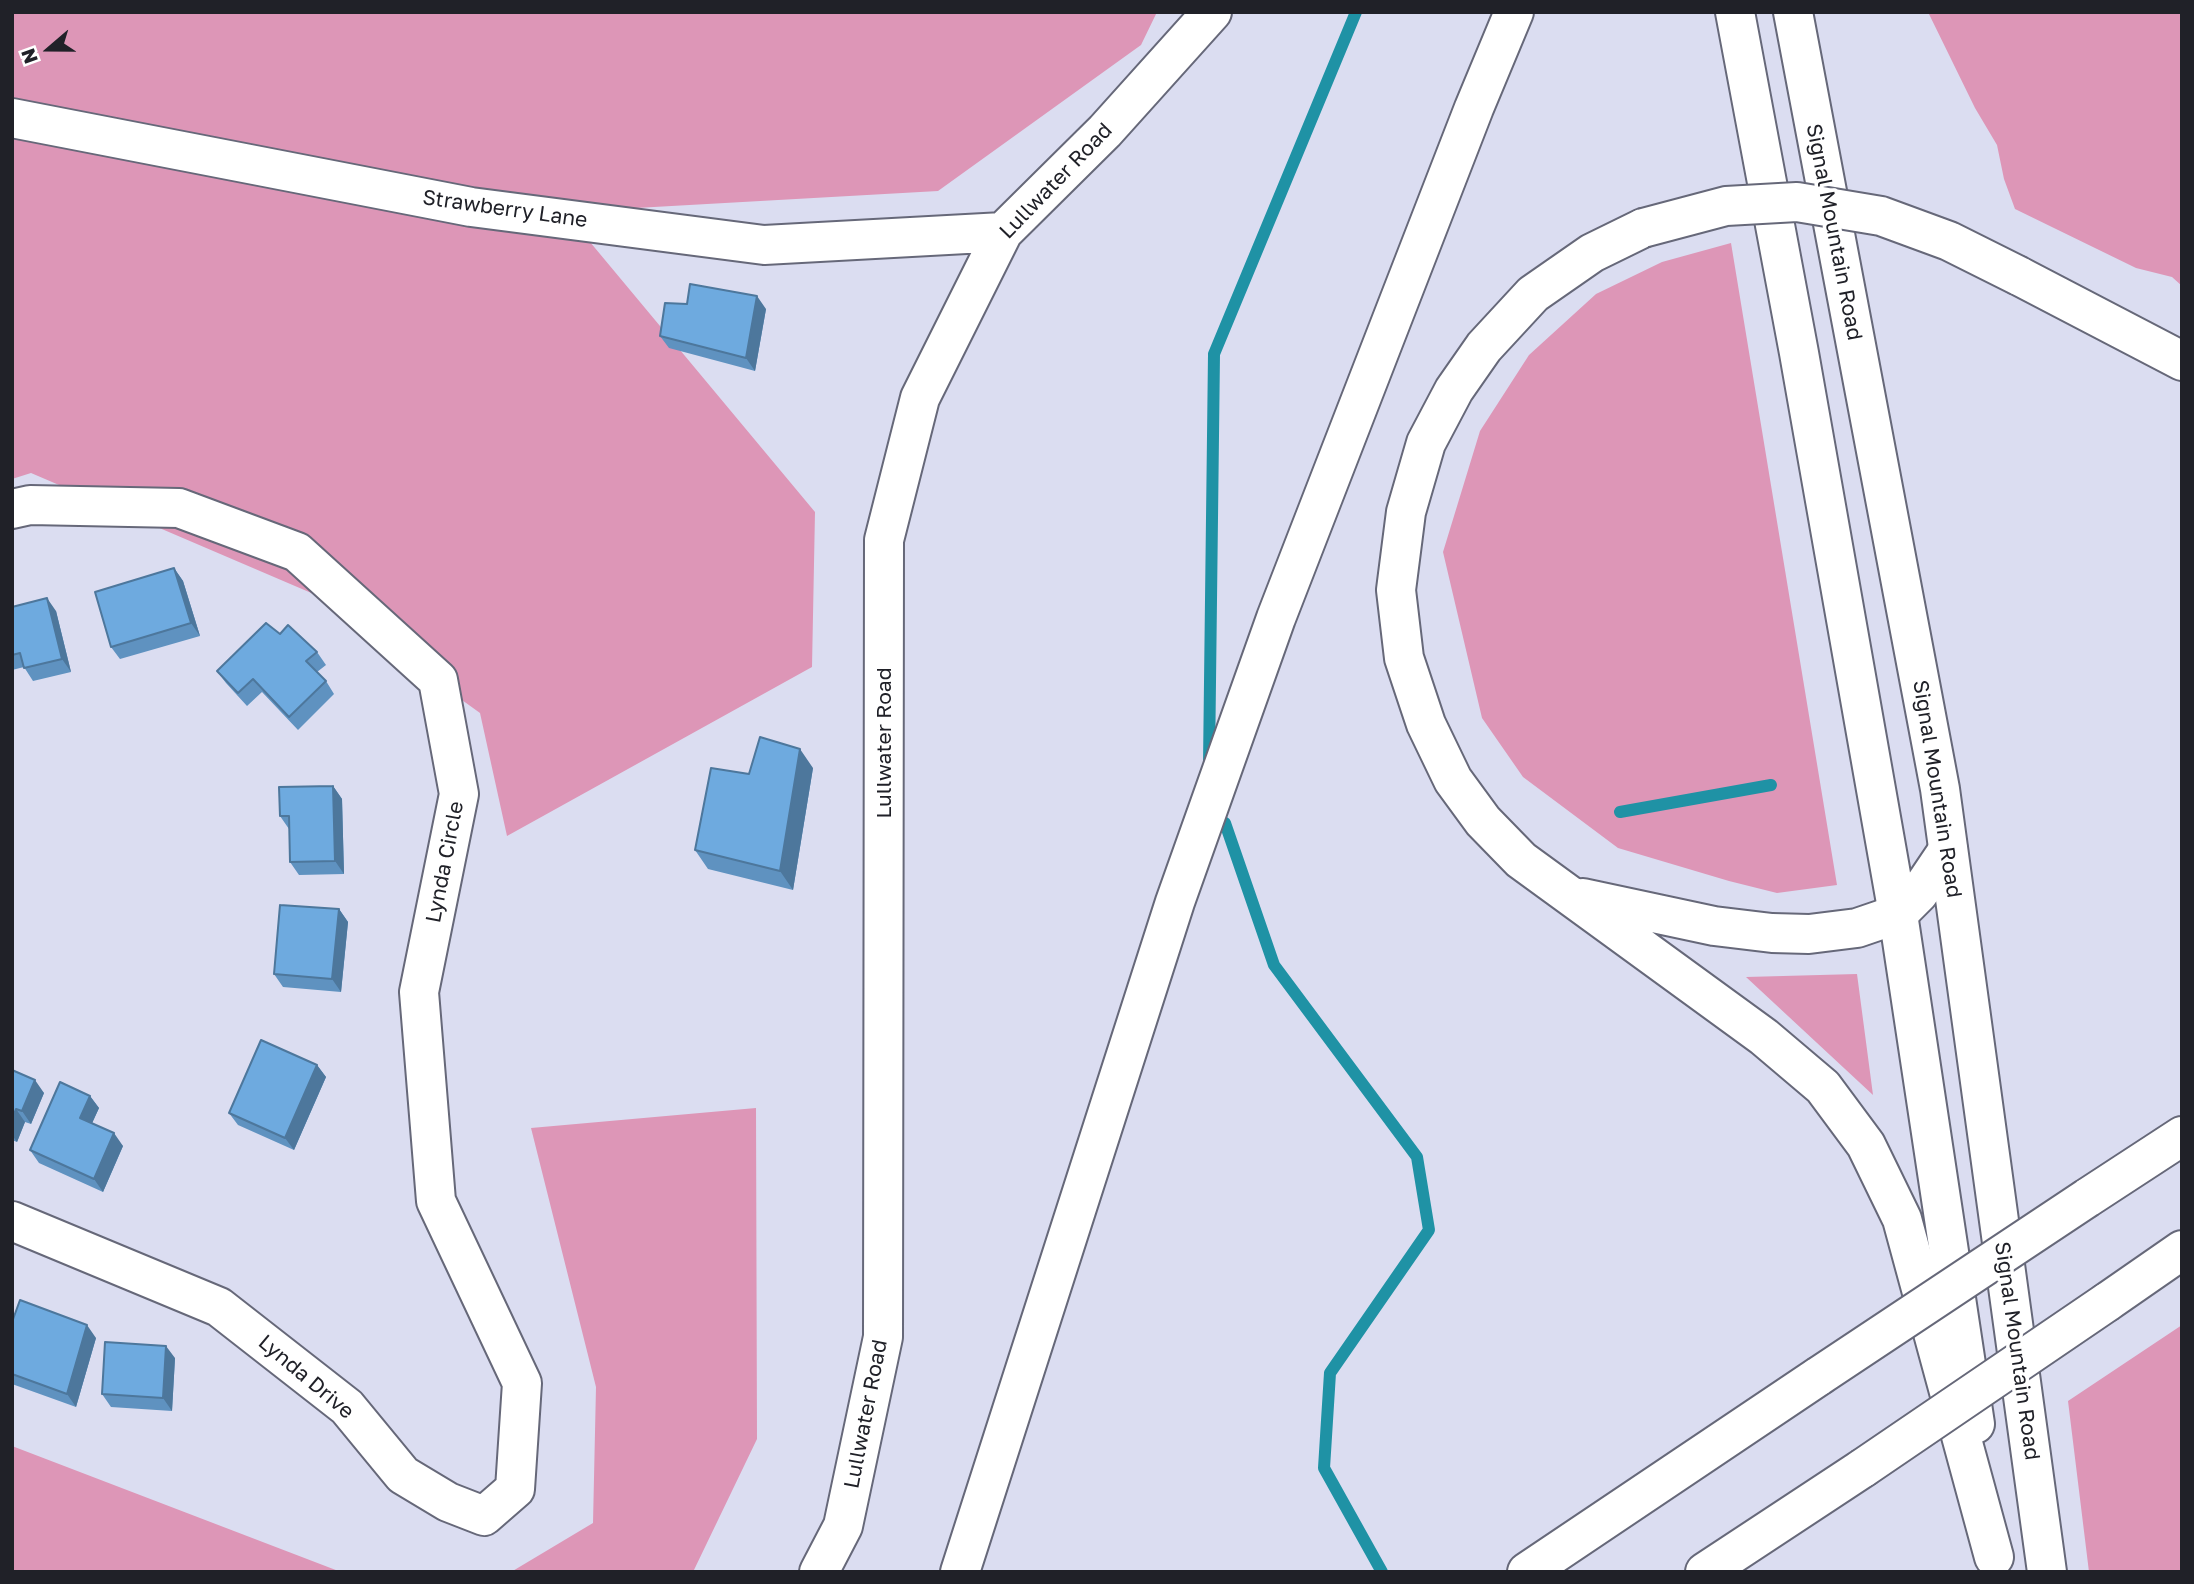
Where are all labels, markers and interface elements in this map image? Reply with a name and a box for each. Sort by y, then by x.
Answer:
north arrow [14,14,84,84]
text: N [16,46,42,67]
street label: Lullwater Road [994,118,1118,244]
street label: Signal Mountain Road [1801,121,1867,343]
street label: Strawberry Lane [421,185,589,233]
street label: Lullwater Road [871,667,897,819]
street label: Signal Mountain Road [1907,678,1967,900]
street label: Lynda Circle [421,799,469,925]
street label: Signal Mountain Road [1989,1240,2045,1462]
street label: Lynda Drive [253,1330,359,1424]
street label: Lullwater Road [839,1337,893,1491]

